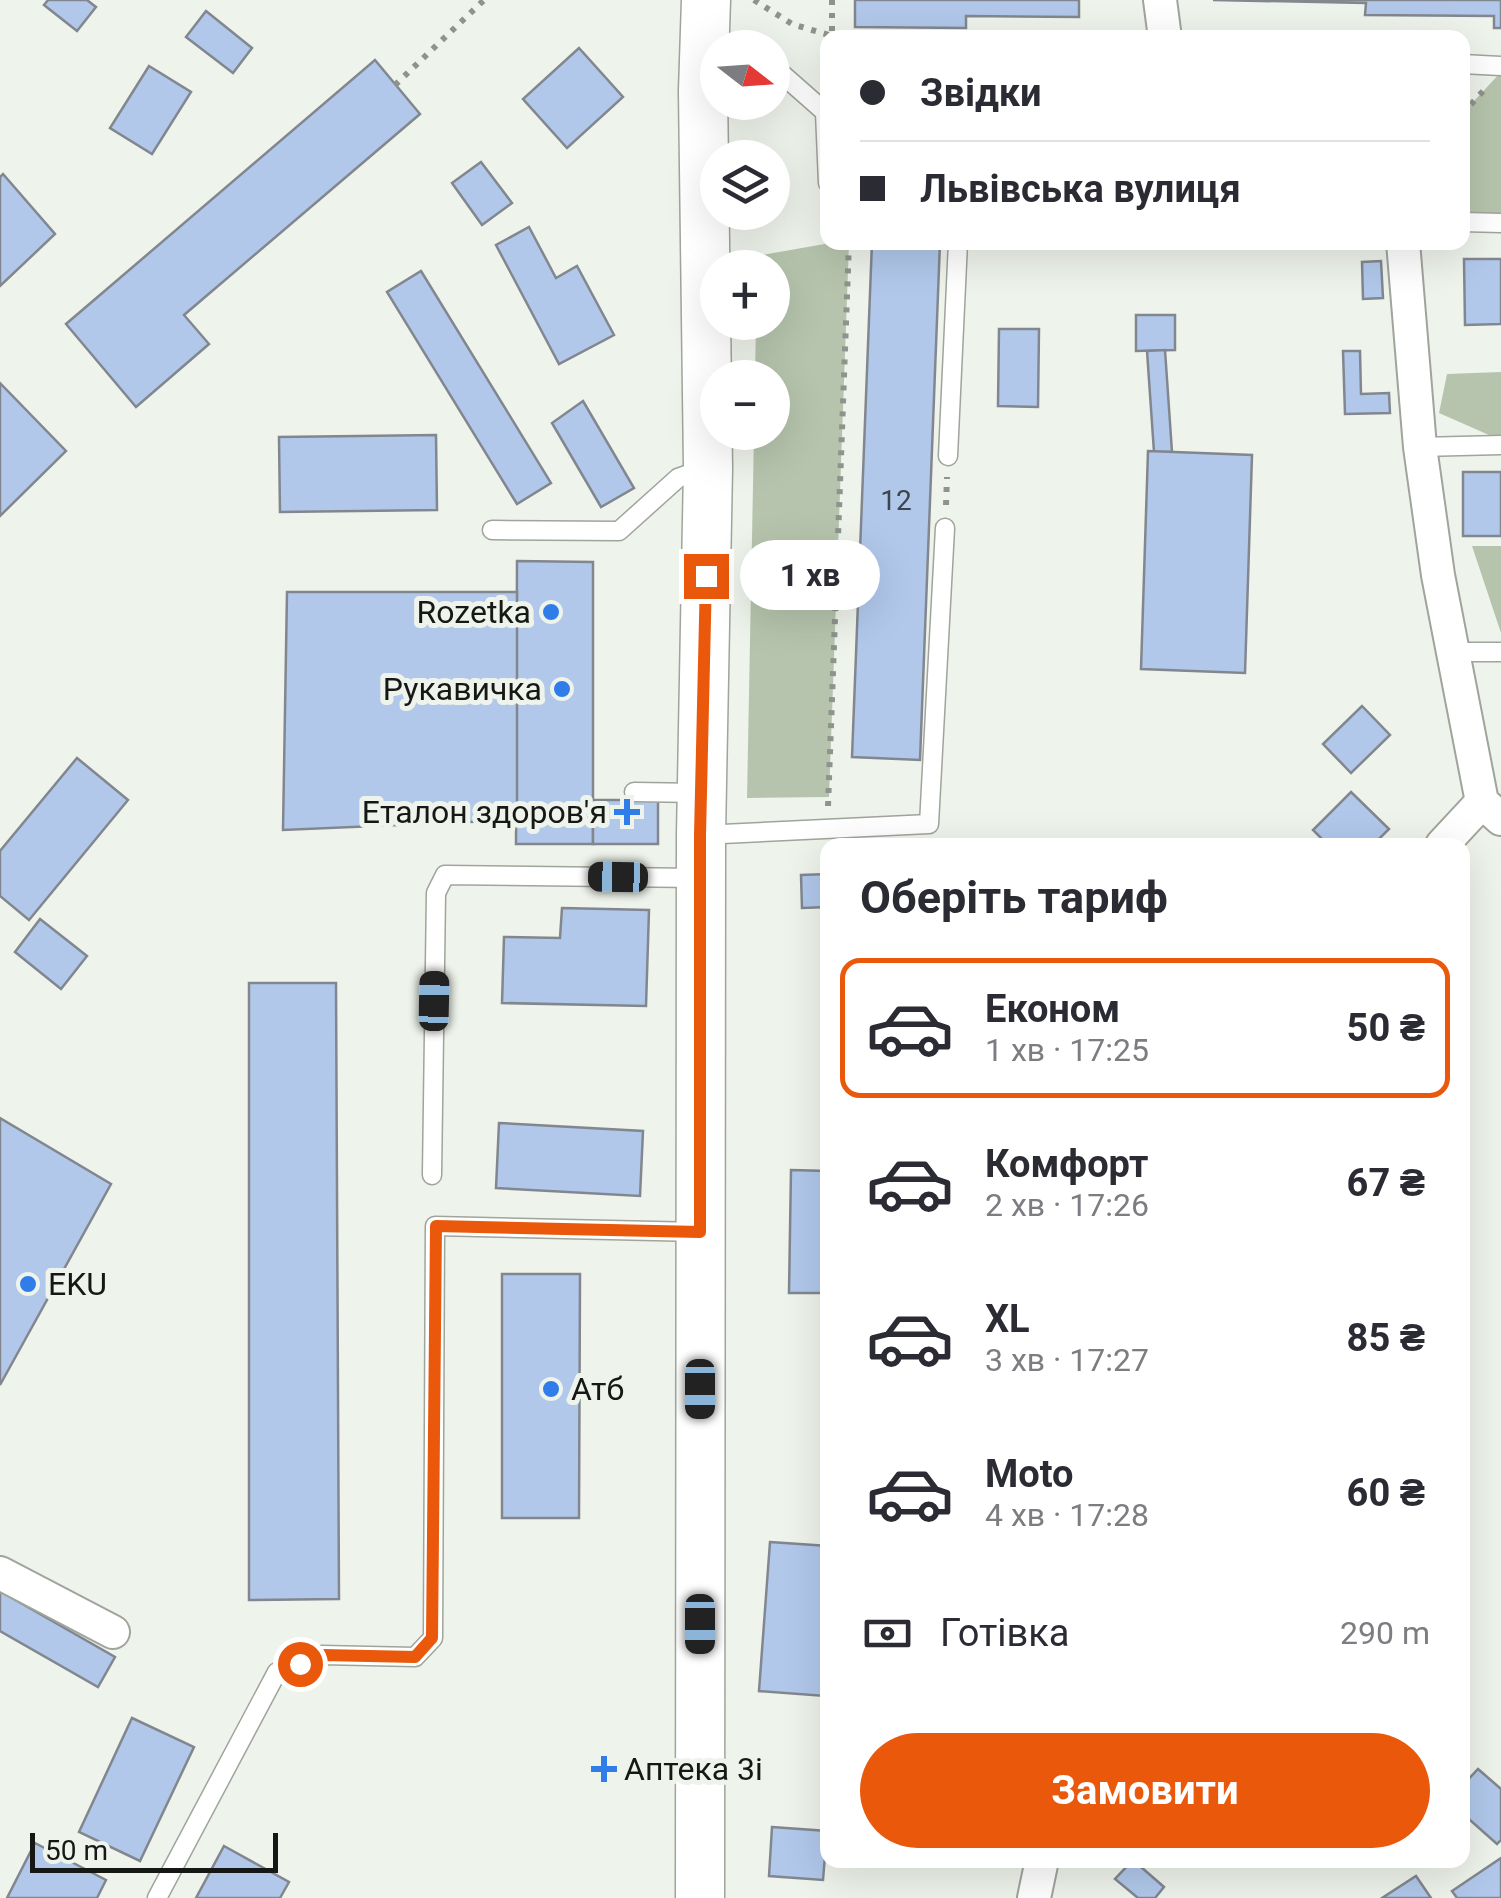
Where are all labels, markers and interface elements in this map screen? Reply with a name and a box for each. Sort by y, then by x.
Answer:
north arrow [700,30,790,120]
map controls [700,30,790,450]
text: Звідки [920,71,1042,115]
button: layers [700,140,790,230]
text: Львівська вулиця [920,167,1241,211]
button: + [700,250,790,340]
button: − [700,360,790,450]
house number: 12 [880,484,912,517]
callout: 1 хв [741,541,881,611]
route end [684,554,729,599]
text: 1 хв [780,556,840,594]
place label: Rozetka [417,593,531,631]
marker: Rozetka [540,601,562,623]
place label: Рукавичка [383,670,542,708]
marker: Рукавичка [551,678,573,700]
place label: Еталон здоров'я [362,793,607,831]
marker: Еталон здоров'я [616,801,638,823]
car [588,861,648,893]
text: Оберіть тариф [860,871,1168,924]
car [418,971,450,1031]
icon: car [865,983,955,1073]
text: Економ [985,987,1120,1031]
text: 50 ₴ [1347,1006,1425,1050]
text: 1 хв · 17:25 [985,1031,1149,1069]
icon: car [865,1138,955,1228]
text: Комфорт [985,1142,1148,1186]
text: 67 ₴ [1347,1161,1425,1205]
text: 2 хв · 17:26 [985,1186,1149,1224]
place label: EKU [48,1265,107,1303]
marker: EKU [17,1273,39,1295]
icon: car [865,1293,955,1383]
text: XL [985,1297,1030,1341]
text: 85 ₴ [1347,1316,1425,1360]
text: 3 хв · 17:27 [985,1341,1149,1379]
car [685,1359,715,1419]
place label: Атб [571,1370,624,1408]
marker: Атб [540,1378,562,1400]
icon: car [865,1448,955,1538]
text: Moto [985,1452,1074,1496]
text: 60 ₴ [1347,1471,1425,1515]
text: 4 хв · 17:28 [985,1496,1149,1534]
car [685,1594,715,1654]
icon: cash [860,1606,915,1661]
text: Готівка [940,1611,1069,1655]
text: 290 m [1340,1614,1430,1652]
route start [278,1642,323,1687]
button: Замовити [860,1733,1430,1848]
place label: Аптека 3і [624,1750,763,1788]
marker: Аптека 3і [593,1758,615,1780]
scale bar [30,1828,278,1872]
text: 50 m [45,1834,108,1867]

